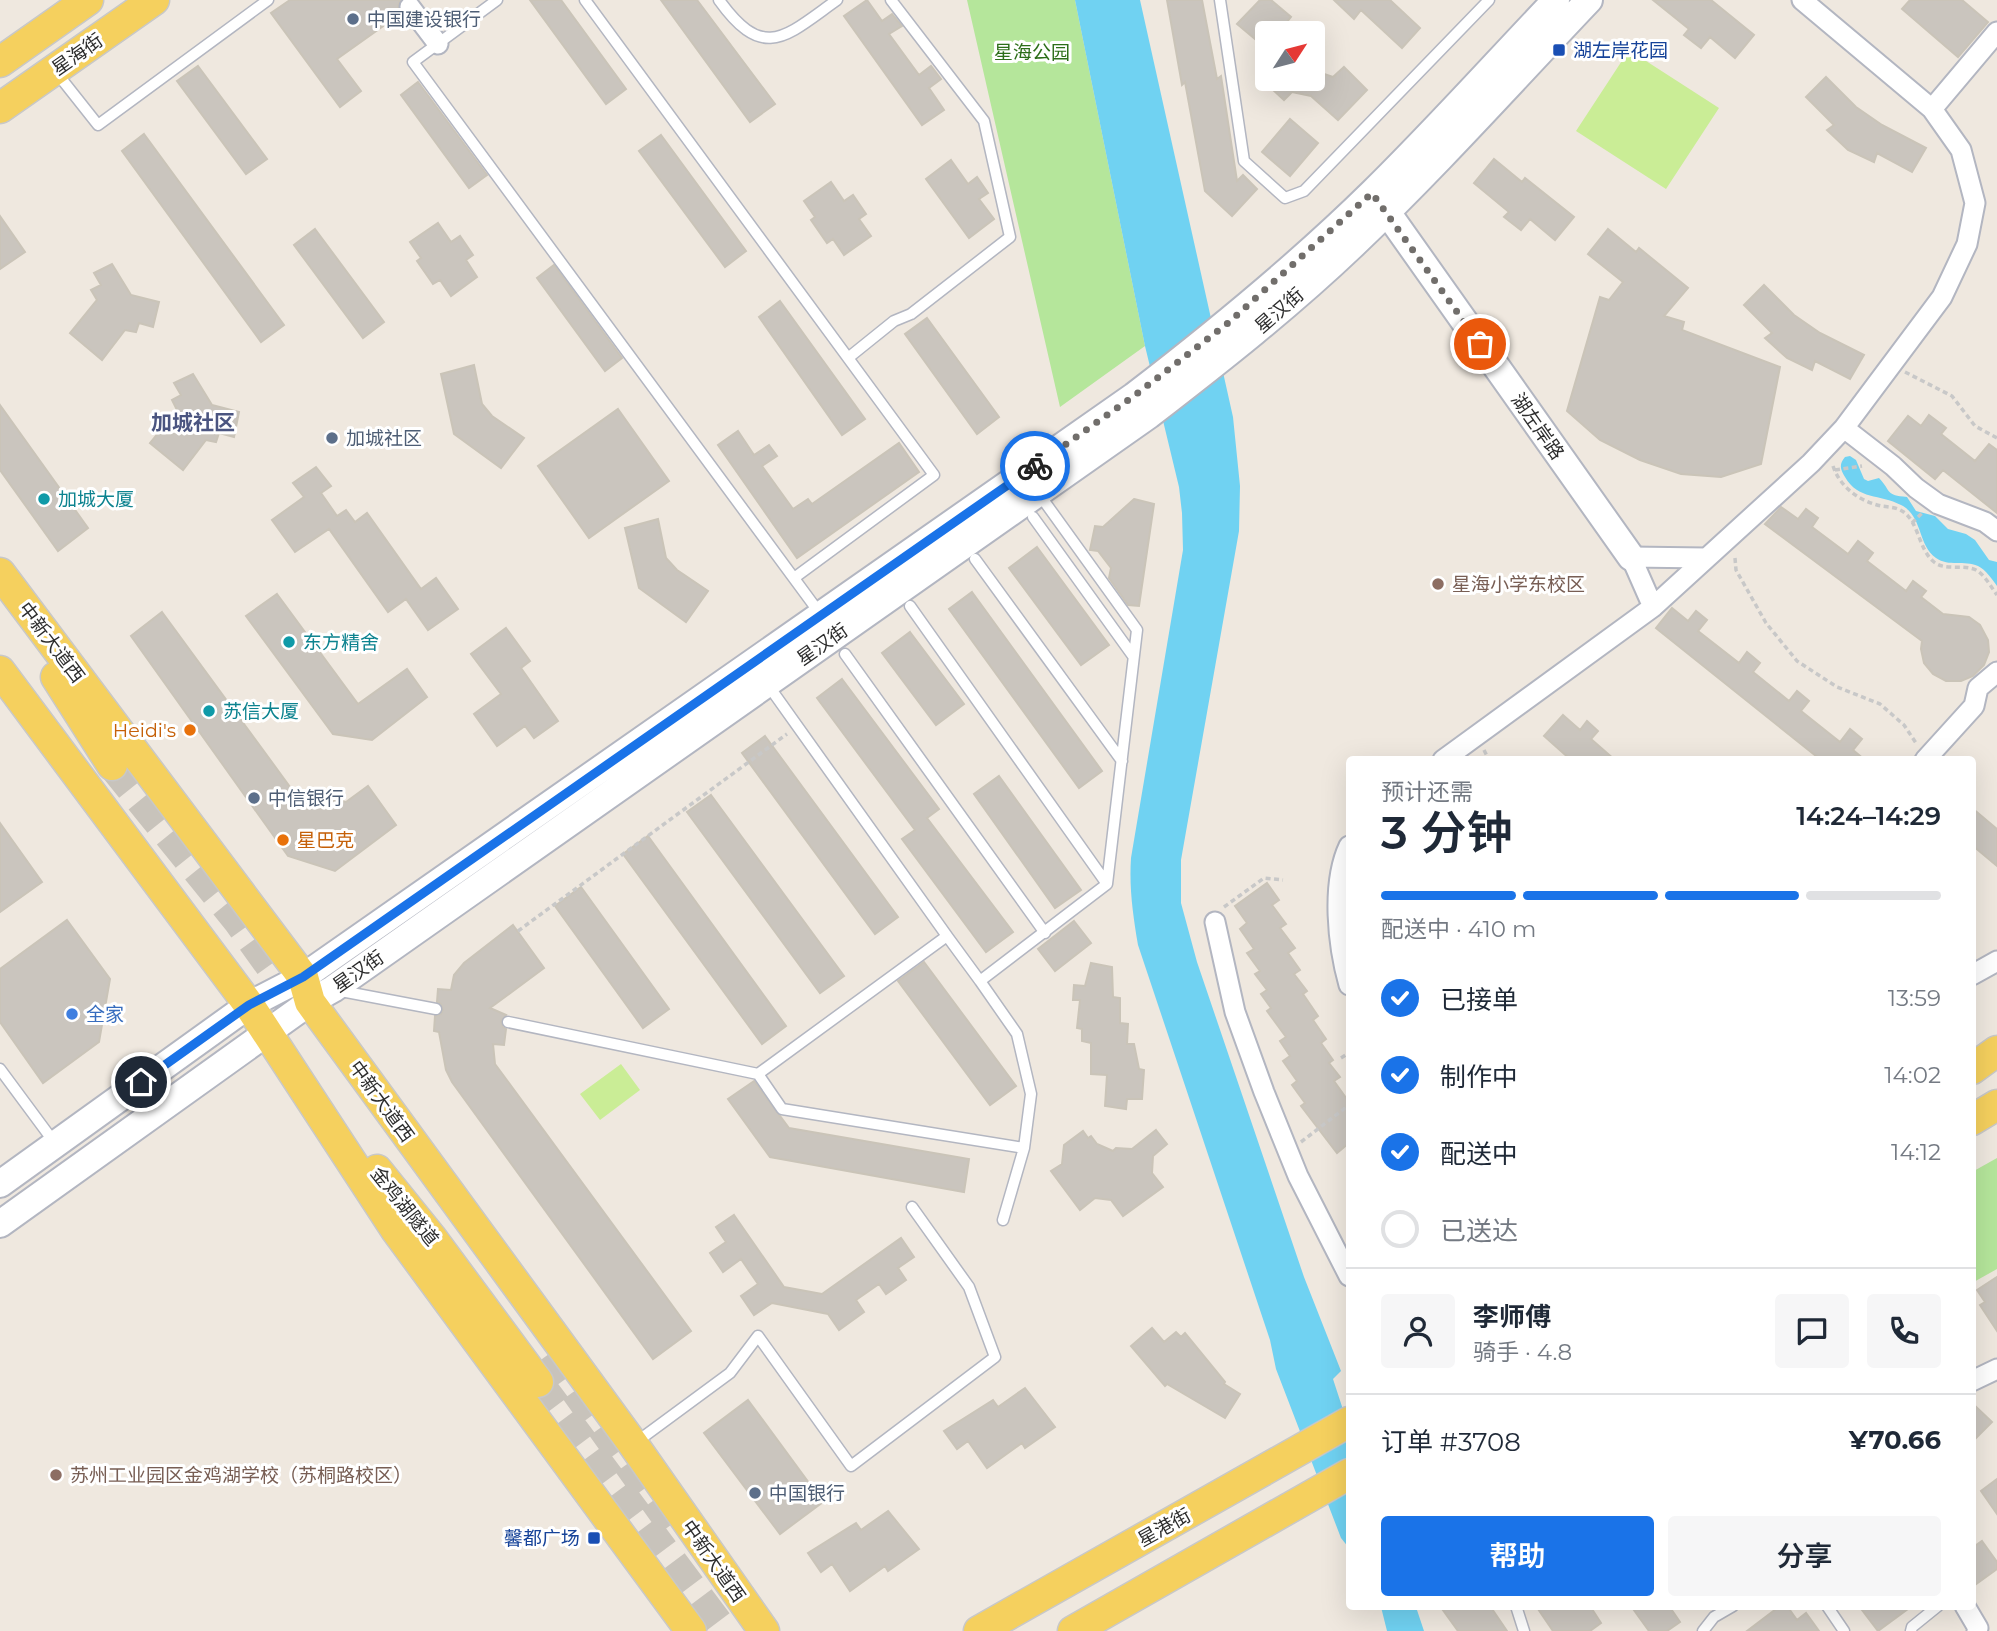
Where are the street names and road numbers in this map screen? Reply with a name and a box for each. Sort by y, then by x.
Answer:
street label: 星海街 [47,29,107,80]
street label: 星汉街 [1250,283,1308,338]
street label: 湖左岸路 [1506,389,1569,464]
street label: 中新大道西 [14,597,89,687]
street label: 星汉街 [792,619,852,670]
street label: 星汉街 [328,946,388,997]
street label: 中新大道西 [344,1056,419,1146]
street label: 金鸡湖隧道 [366,1162,443,1250]
street label: 星港街 [1134,1504,1195,1551]
street label: 中新大道西 [677,1516,750,1607]

